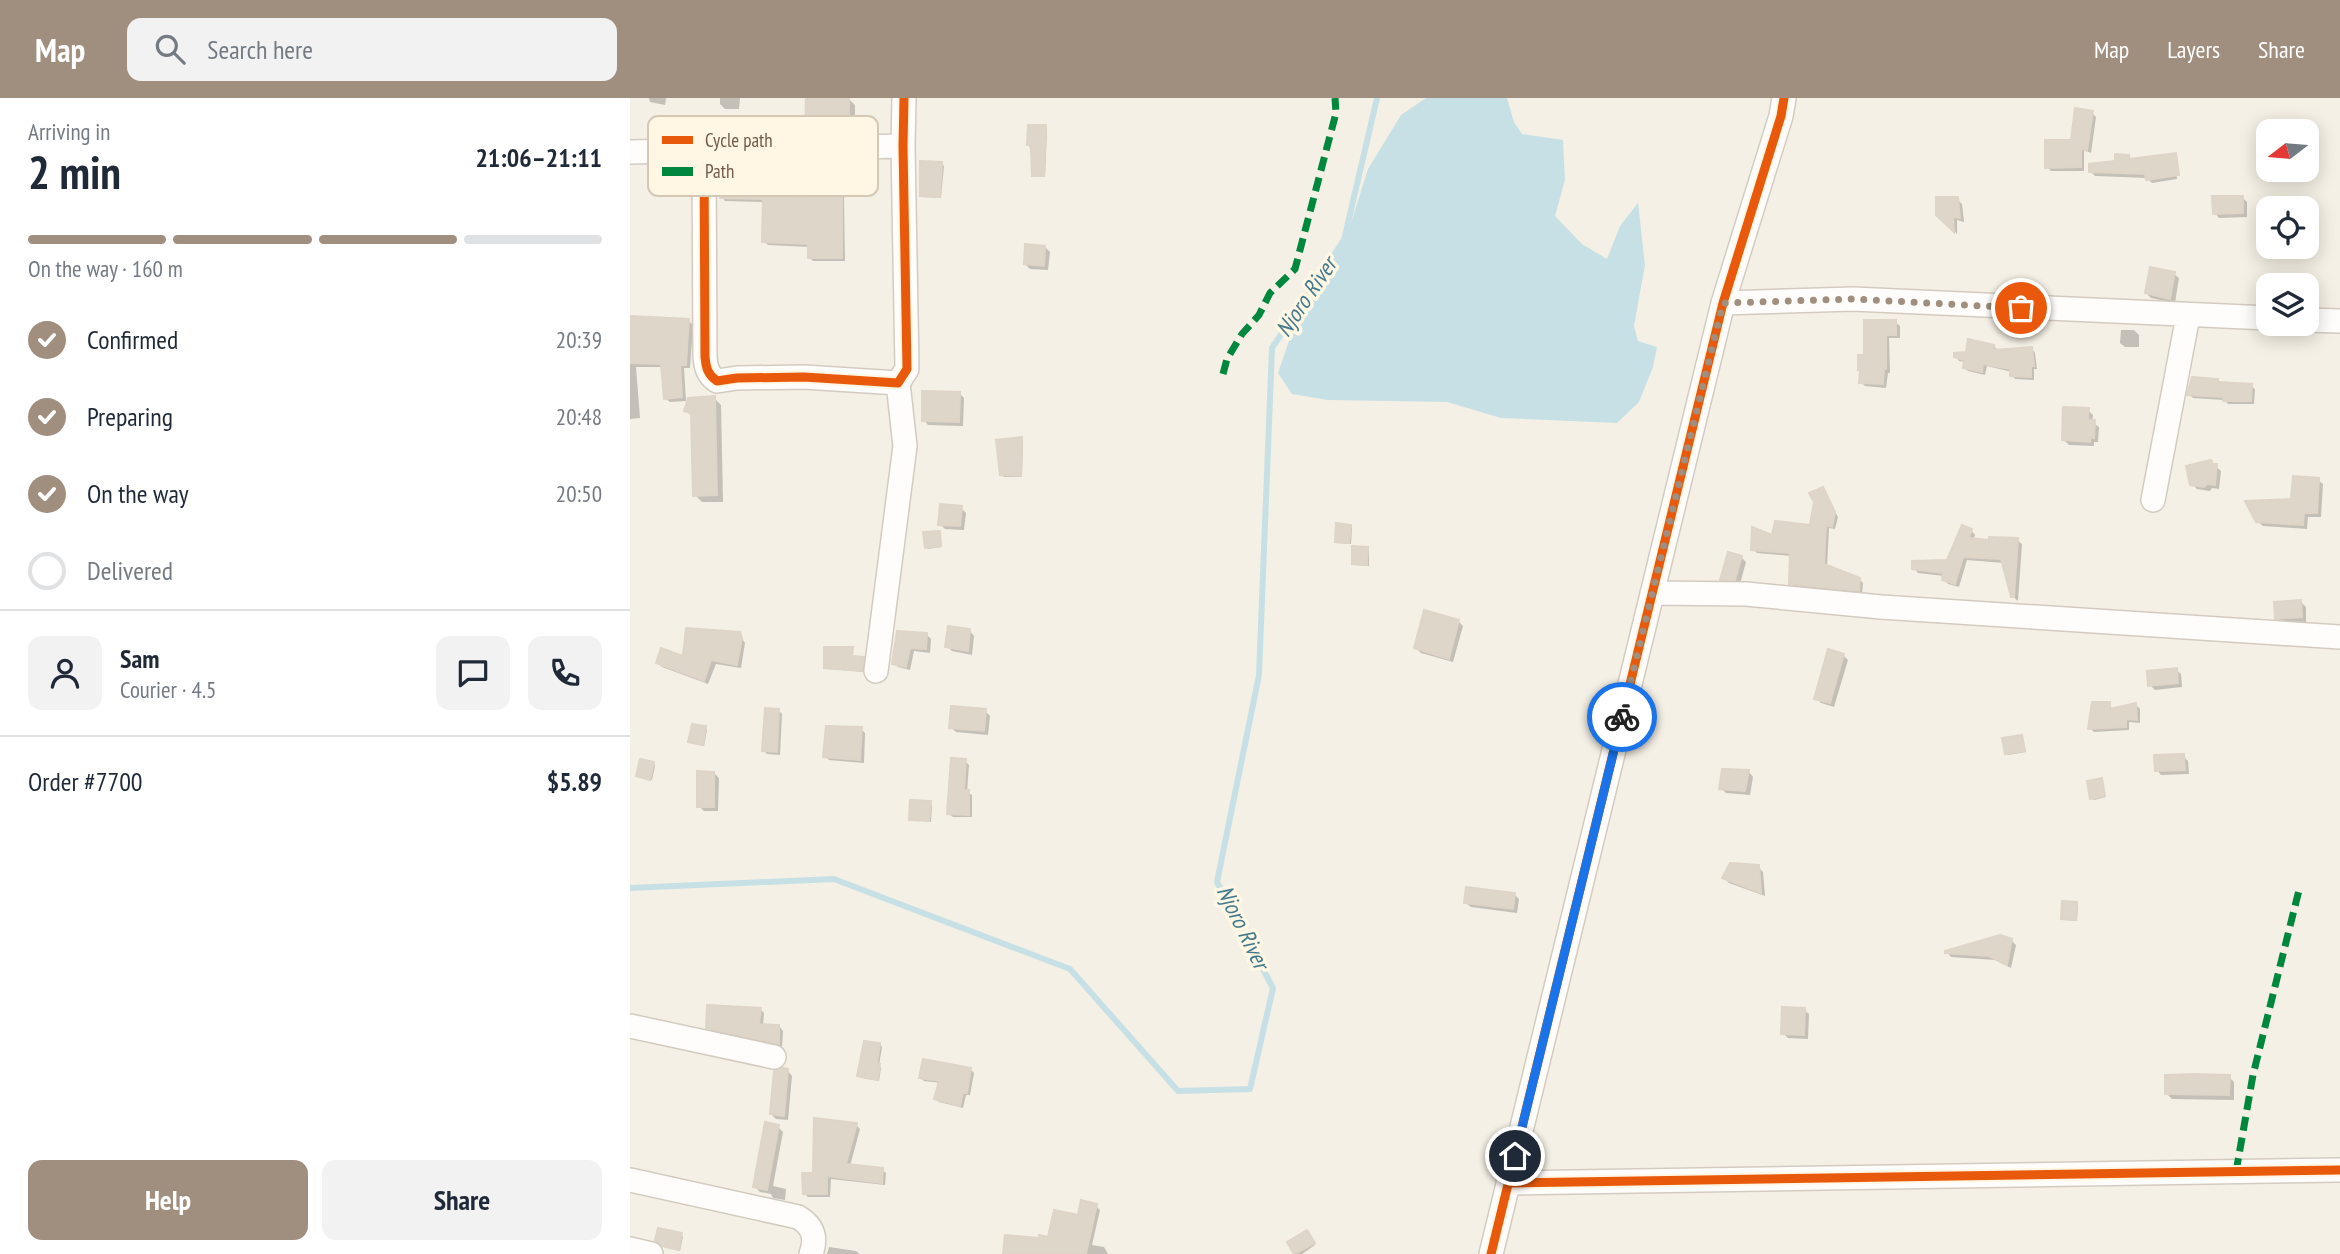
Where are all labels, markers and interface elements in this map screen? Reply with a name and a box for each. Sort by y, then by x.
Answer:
search box [127,18,617,81]
text: Map [35,28,85,71]
icon: search [151,30,189,68]
text: Search here [207,33,313,66]
text: Map [2094,34,2129,65]
text: Layers [2167,34,2220,65]
text: Share [2258,34,2305,65]
legend [648,116,878,196]
text: Arriving in [28,117,110,146]
north arrow [2256,119,2319,182]
map controls [2256,119,2319,336]
text: Cycle path [705,128,773,152]
text: 21:06–21:11 [475,141,602,174]
text: 2 min [28,142,121,202]
text: Path [705,159,734,183]
button: locate [2256,196,2319,259]
water label: Njoro River [1269,249,1345,342]
text: On the way · 160 m [28,254,183,283]
button: layers [2256,273,2319,336]
pin [1991,278,2051,338]
icon: bag [2002,289,2040,327]
icon: check [28,321,66,359]
text: Confirmed [87,323,178,356]
text: 20:39 [556,325,602,354]
icon: check [28,398,66,436]
text: Preparing [87,400,173,433]
text: 20:48 [556,402,602,431]
icon: check [28,475,66,513]
text: On the way [87,477,189,510]
text: 20:50 [556,479,602,508]
text: Delivered [87,554,173,587]
button: person [28,636,102,710]
button: chat [436,636,510,710]
button: phone [528,636,602,710]
text: Sam [120,642,159,675]
text: Courier · 4.5 [120,675,216,704]
courier [1587,682,1657,752]
icon: bike [1603,698,1641,736]
text: Order #7700 [28,765,143,798]
text: $5.89 [547,765,602,798]
water label: Njoro River [1211,880,1278,977]
pin [1485,1126,1545,1186]
icon: home [1496,1137,1534,1175]
button: Help [28,1160,308,1240]
button: Share [322,1160,602,1240]

